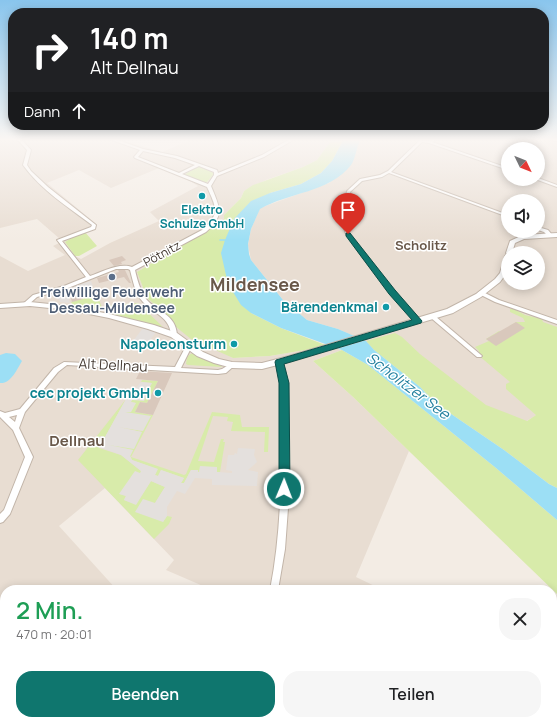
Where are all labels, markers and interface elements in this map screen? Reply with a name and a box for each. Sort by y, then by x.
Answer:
text: 140 m [90,19,169,57]
icon: right [24,24,76,76]
text: Alt Dellnau [90,55,179,79]
icon: ahead [68,100,90,122]
text: Dann [24,101,60,122]
north arrow [501,142,545,186]
map controls [501,142,545,290]
marker: Elektro Schulze GmbH [197,191,207,201]
pin [331,193,365,234]
button: sound [501,194,545,238]
icon: arrive [337,199,359,221]
place label: Elektro Schulze GmbH [160,201,244,232]
district label: Scholitz [395,236,447,254]
street label: Pötnitz [140,237,184,271]
button: layers [501,246,545,290]
marker: Freiwillige Feuerwehr Dessau-Mildensee [107,272,117,282]
district label: Mildensee [210,272,300,296]
place label: Freiwillige Feuerwehr Dessau-Mildensee [40,282,184,317]
place label: Bärendenkmal [281,297,378,316]
marker: Bärendenkmal [381,302,391,312]
place label: Napoleonsturm [120,334,226,353]
marker: Napoleonsturm [229,339,239,349]
water label: Scholitzer See [362,347,455,425]
street label: Alt Dellnau [78,353,148,376]
place label: cec projekt GmbH [30,383,150,402]
marker: cec projekt GmbH [153,388,163,398]
district label: Dellnau [49,430,105,451]
position arrow [263,468,305,510]
text: 2 Min. [16,593,83,626]
button: close [499,598,541,640]
text: 470 m · 20:01 [16,625,92,643]
button: Beenden [16,671,275,717]
button: Teilen [283,671,541,717]

